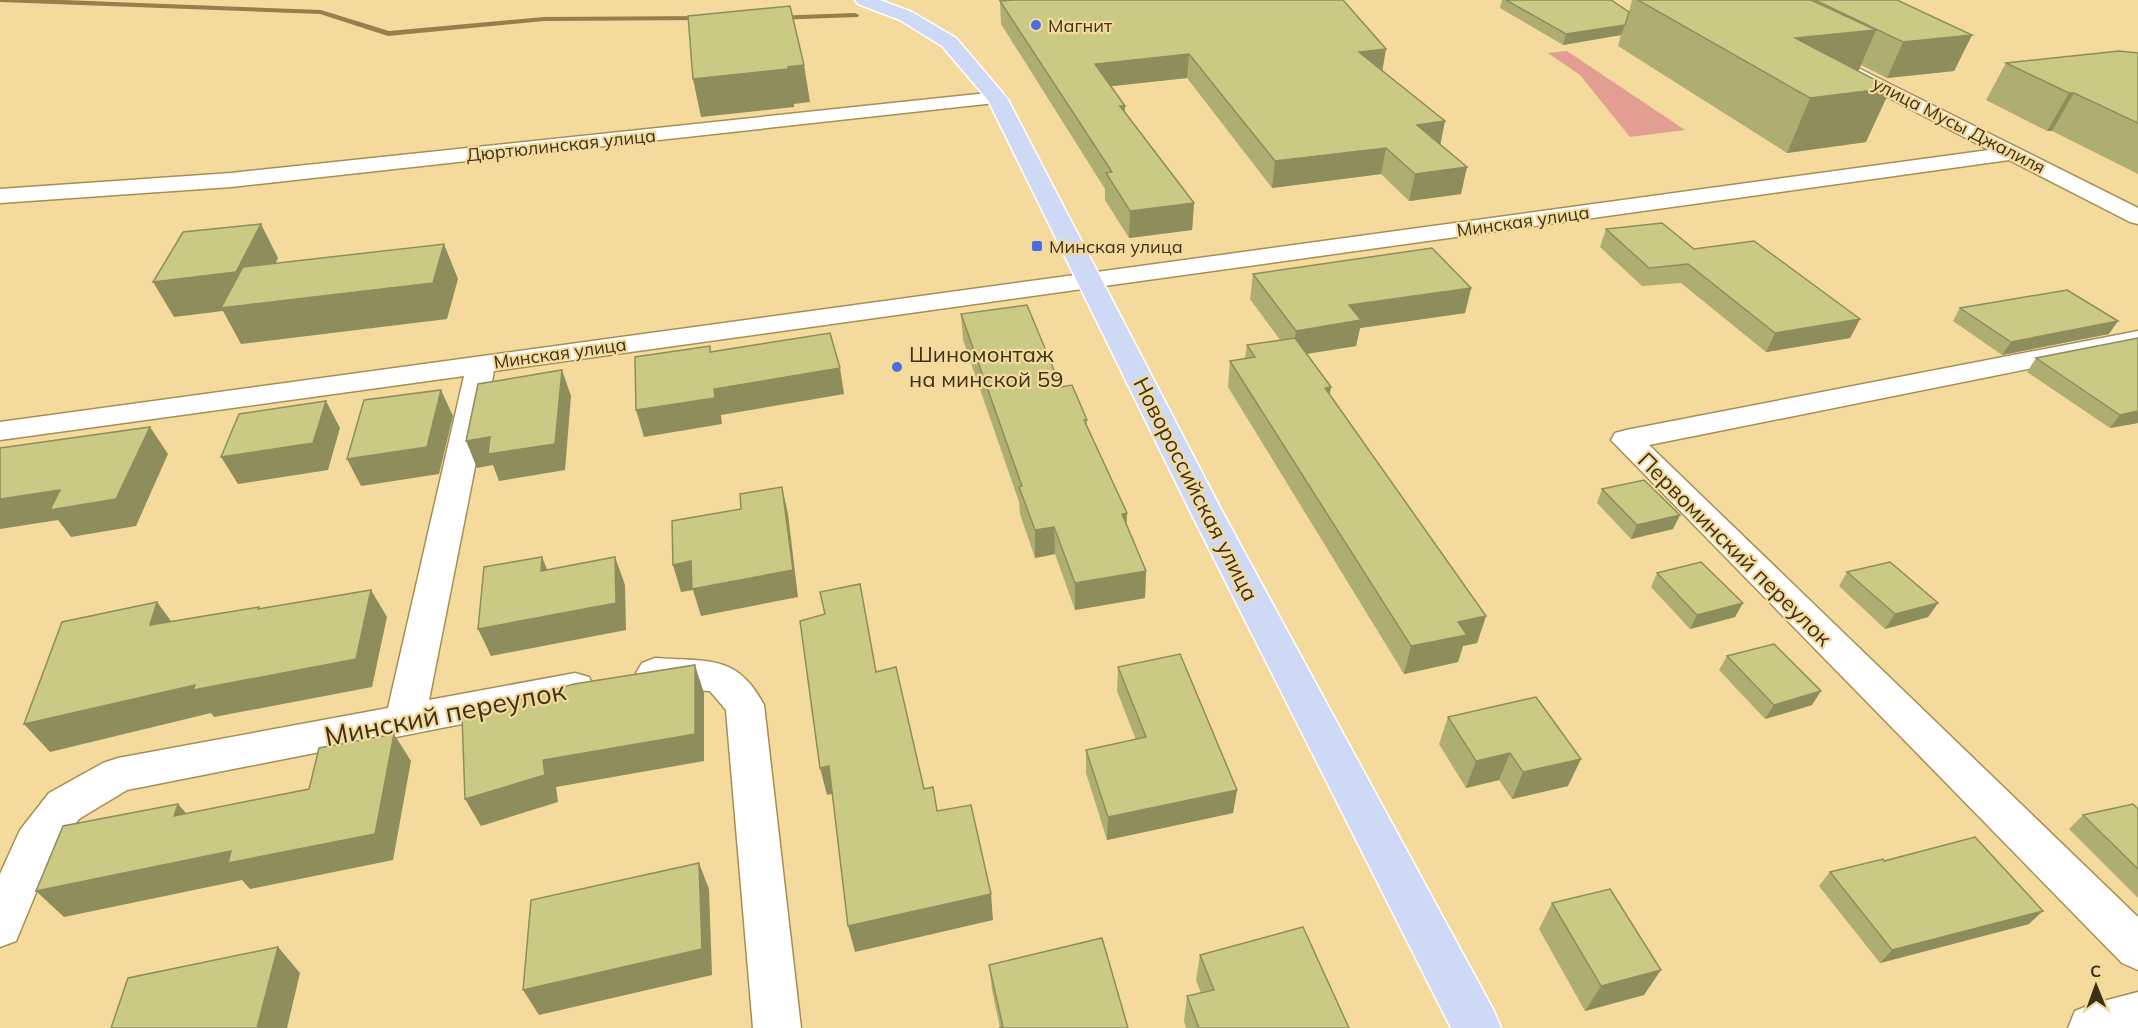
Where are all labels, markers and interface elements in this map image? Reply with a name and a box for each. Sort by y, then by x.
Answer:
place label: Магнит [1048,14,1113,37]
marker: Магнит [1029,18,1043,32]
street label: улица Мусы Джалиля [1869,71,2049,179]
street label: Дюртюлинская улица [465,124,657,166]
street label: Минская улица [1455,200,1591,242]
place label: Минская улица [1049,235,1183,258]
marker: Минская улица [1030,239,1044,253]
street label: Минская улица [492,332,628,374]
place label: Шиномонтаж на минской 59 [909,340,1063,393]
marker: Шиномонтаж на минской 59 [890,360,904,374]
street label: Новороссийская улица [1127,372,1265,606]
street label: Первоминский переулок [1632,446,1838,652]
street label: Минский переулок [322,673,569,753]
north arrow [2066,956,2126,1016]
text: С [2090,961,2101,981]

